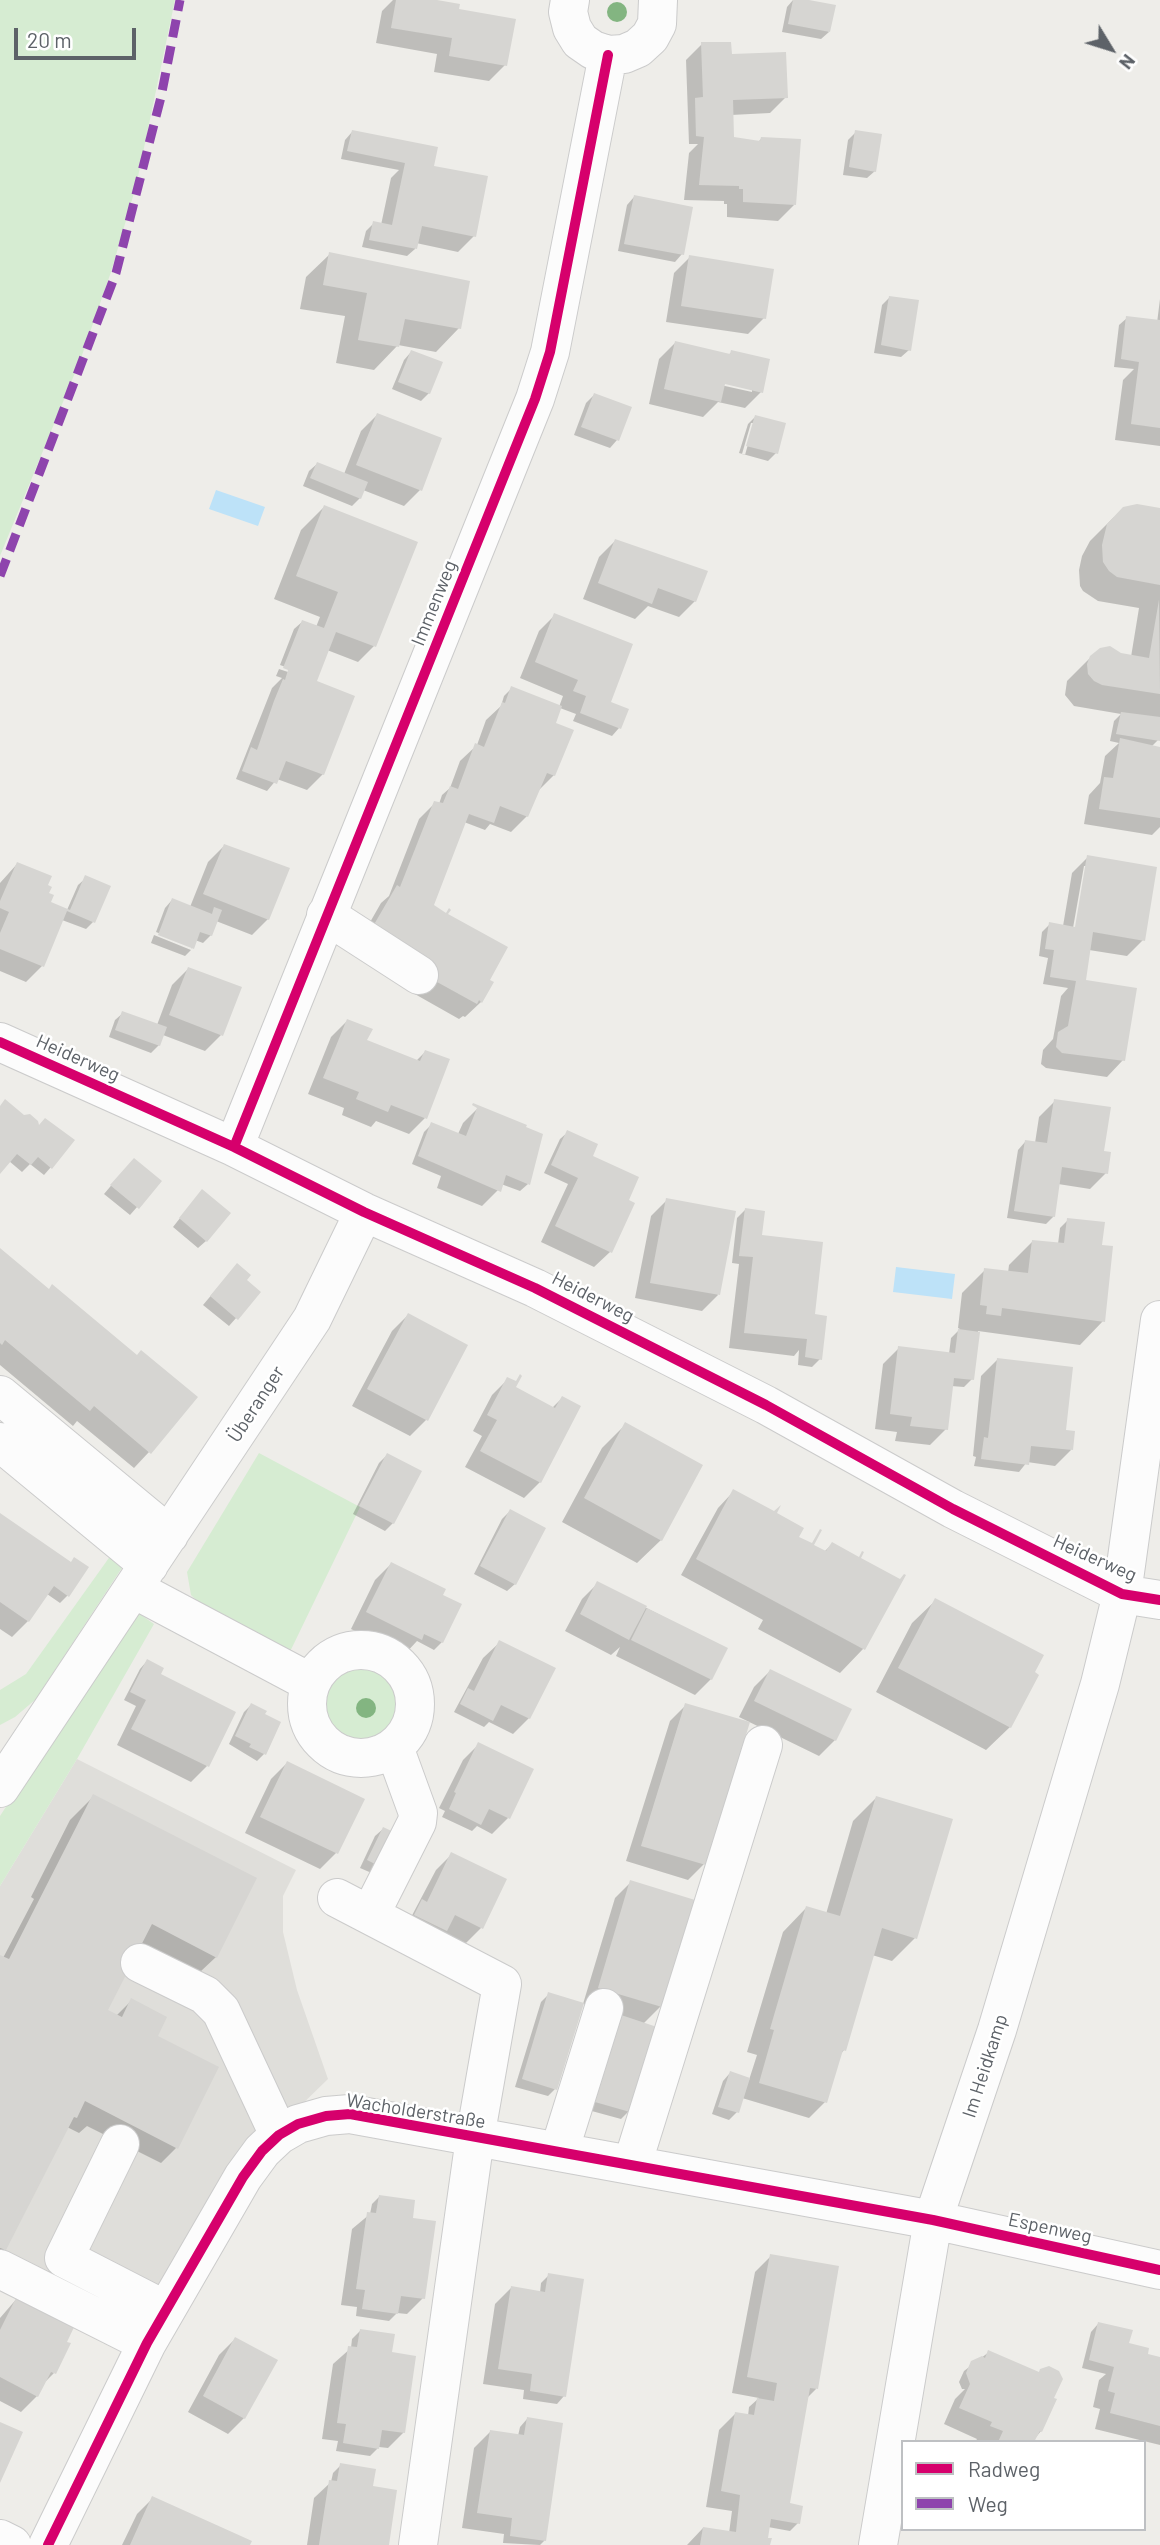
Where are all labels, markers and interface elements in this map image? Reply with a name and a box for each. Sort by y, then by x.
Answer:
scale bar [18,14,140,58]
north arrow [1076,14,1146,84]
text: 20 m [27,27,72,52]
text: N [1115,50,1141,74]
street label: Immenweg [407,557,461,649]
street label: Heiderweg [33,1029,123,1087]
street label: Heiderweg [548,1267,638,1327]
street label: Überanger [223,1361,289,1447]
street label: Heiderweg [1050,1529,1140,1587]
street label: Im Heidkamp [958,2011,1012,2121]
street label: Wacholderstraße [345,2089,487,2133]
street label: Espenweg [1006,2208,1094,2248]
legend [901,2440,1146,2531]
text: Radweg [968,2456,1040,2481]
text: Weg [968,2491,1008,2516]

